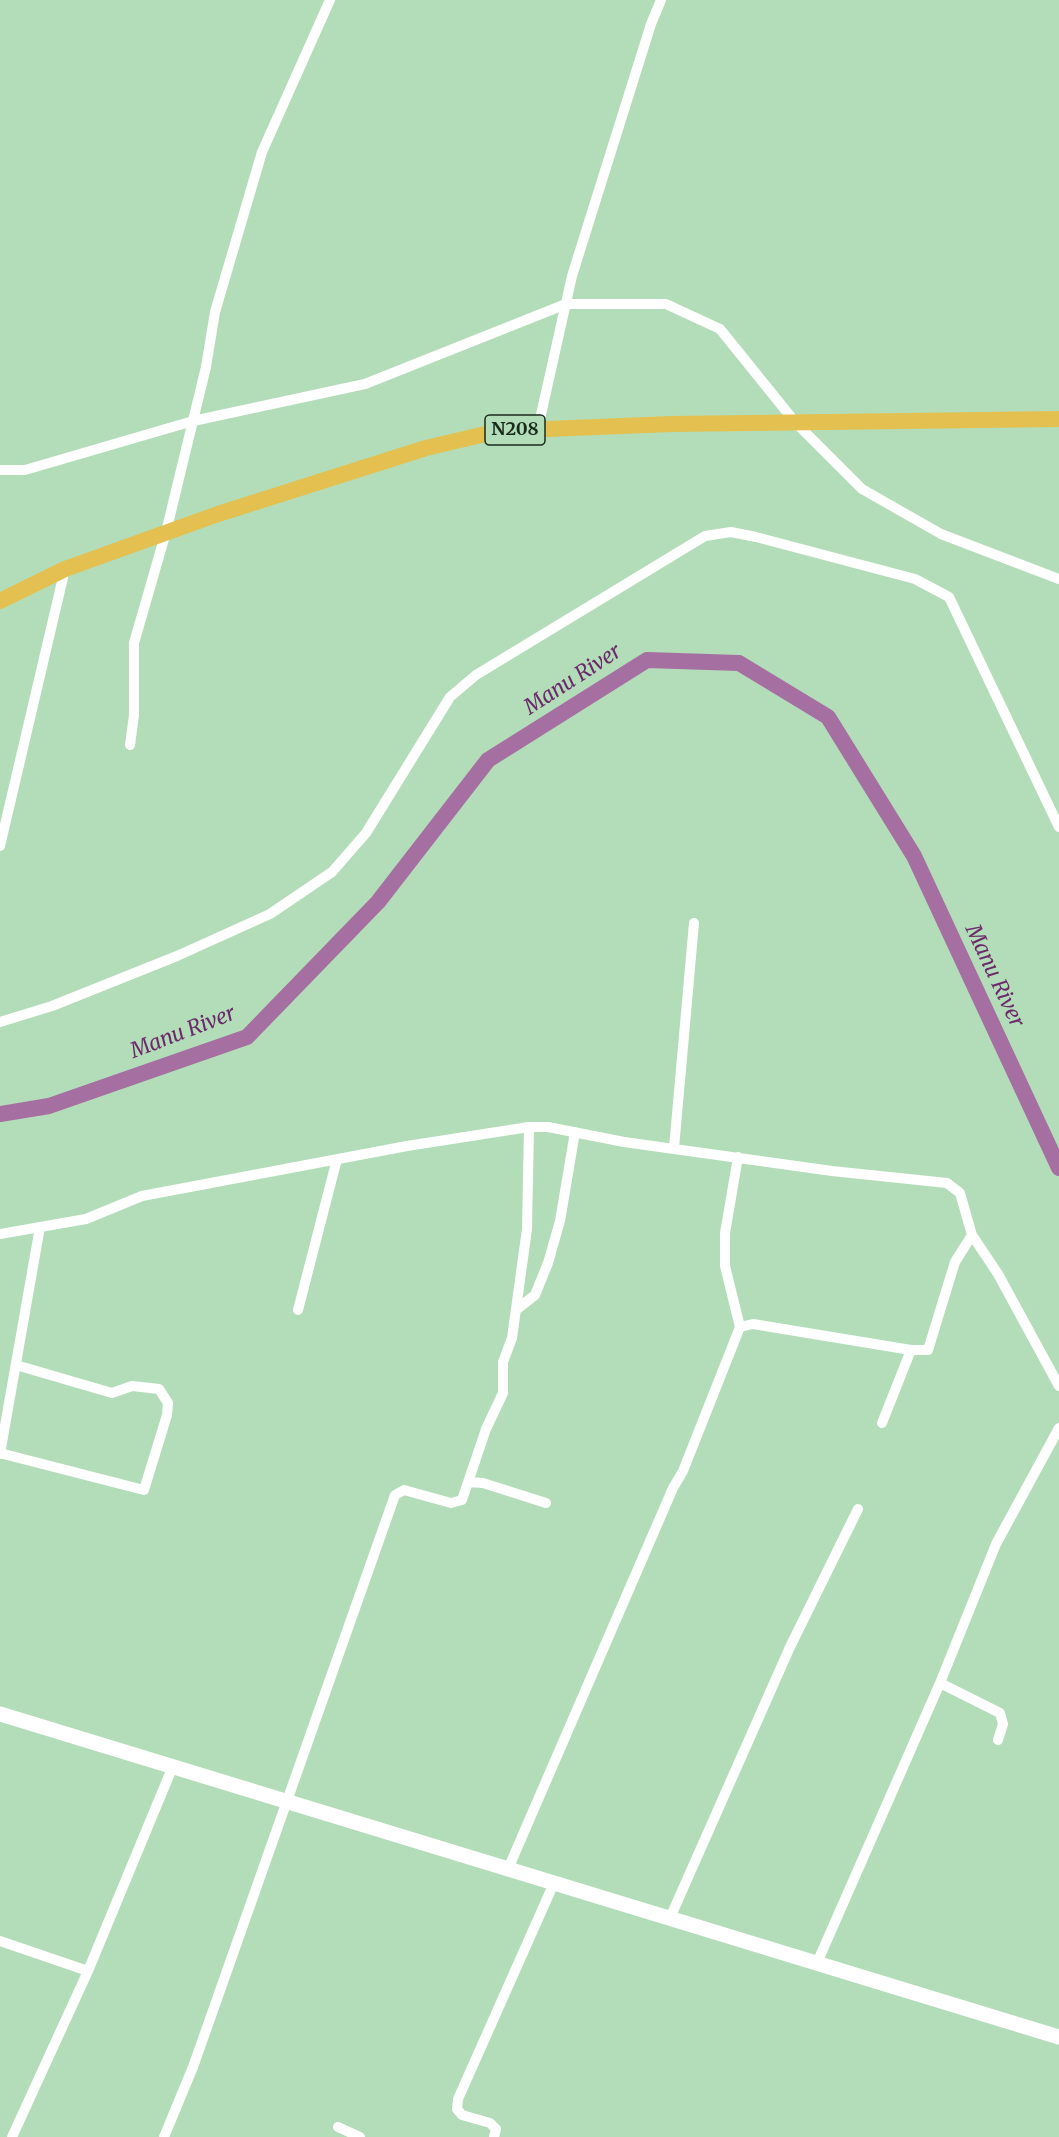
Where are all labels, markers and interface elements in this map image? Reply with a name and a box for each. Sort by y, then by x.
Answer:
road number: N208 [485,415,545,445]
water label: Manu River [520,639,626,721]
water label: Manu River [959,921,1029,1031]
water label: Manu River [127,1001,239,1065]

